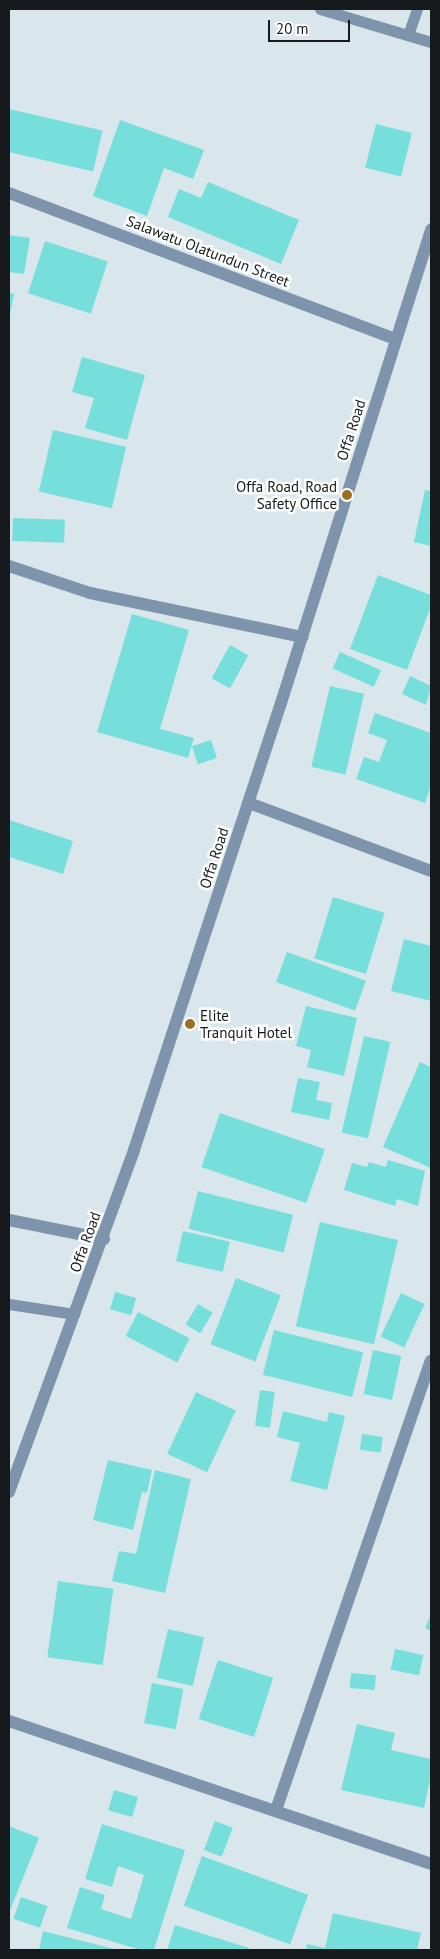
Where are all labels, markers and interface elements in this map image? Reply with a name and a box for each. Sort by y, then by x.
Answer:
scale bar [270,10,352,42]
text: 20 m [276,19,309,38]
street label: Salawatu Olatundun Street [124,212,292,290]
street label: Offa Road [333,397,369,463]
place label: Offa Road, Road Safety Office [235,477,337,512]
marker: Offa Road, Road Safety Office [341,489,353,501]
street label: Offa Road [196,825,232,891]
place label: Elite Tranquit Hotel [200,1006,292,1041]
marker: Elite Tranquit Hotel [184,1018,196,1030]
street label: Offa Road [66,1209,104,1275]

